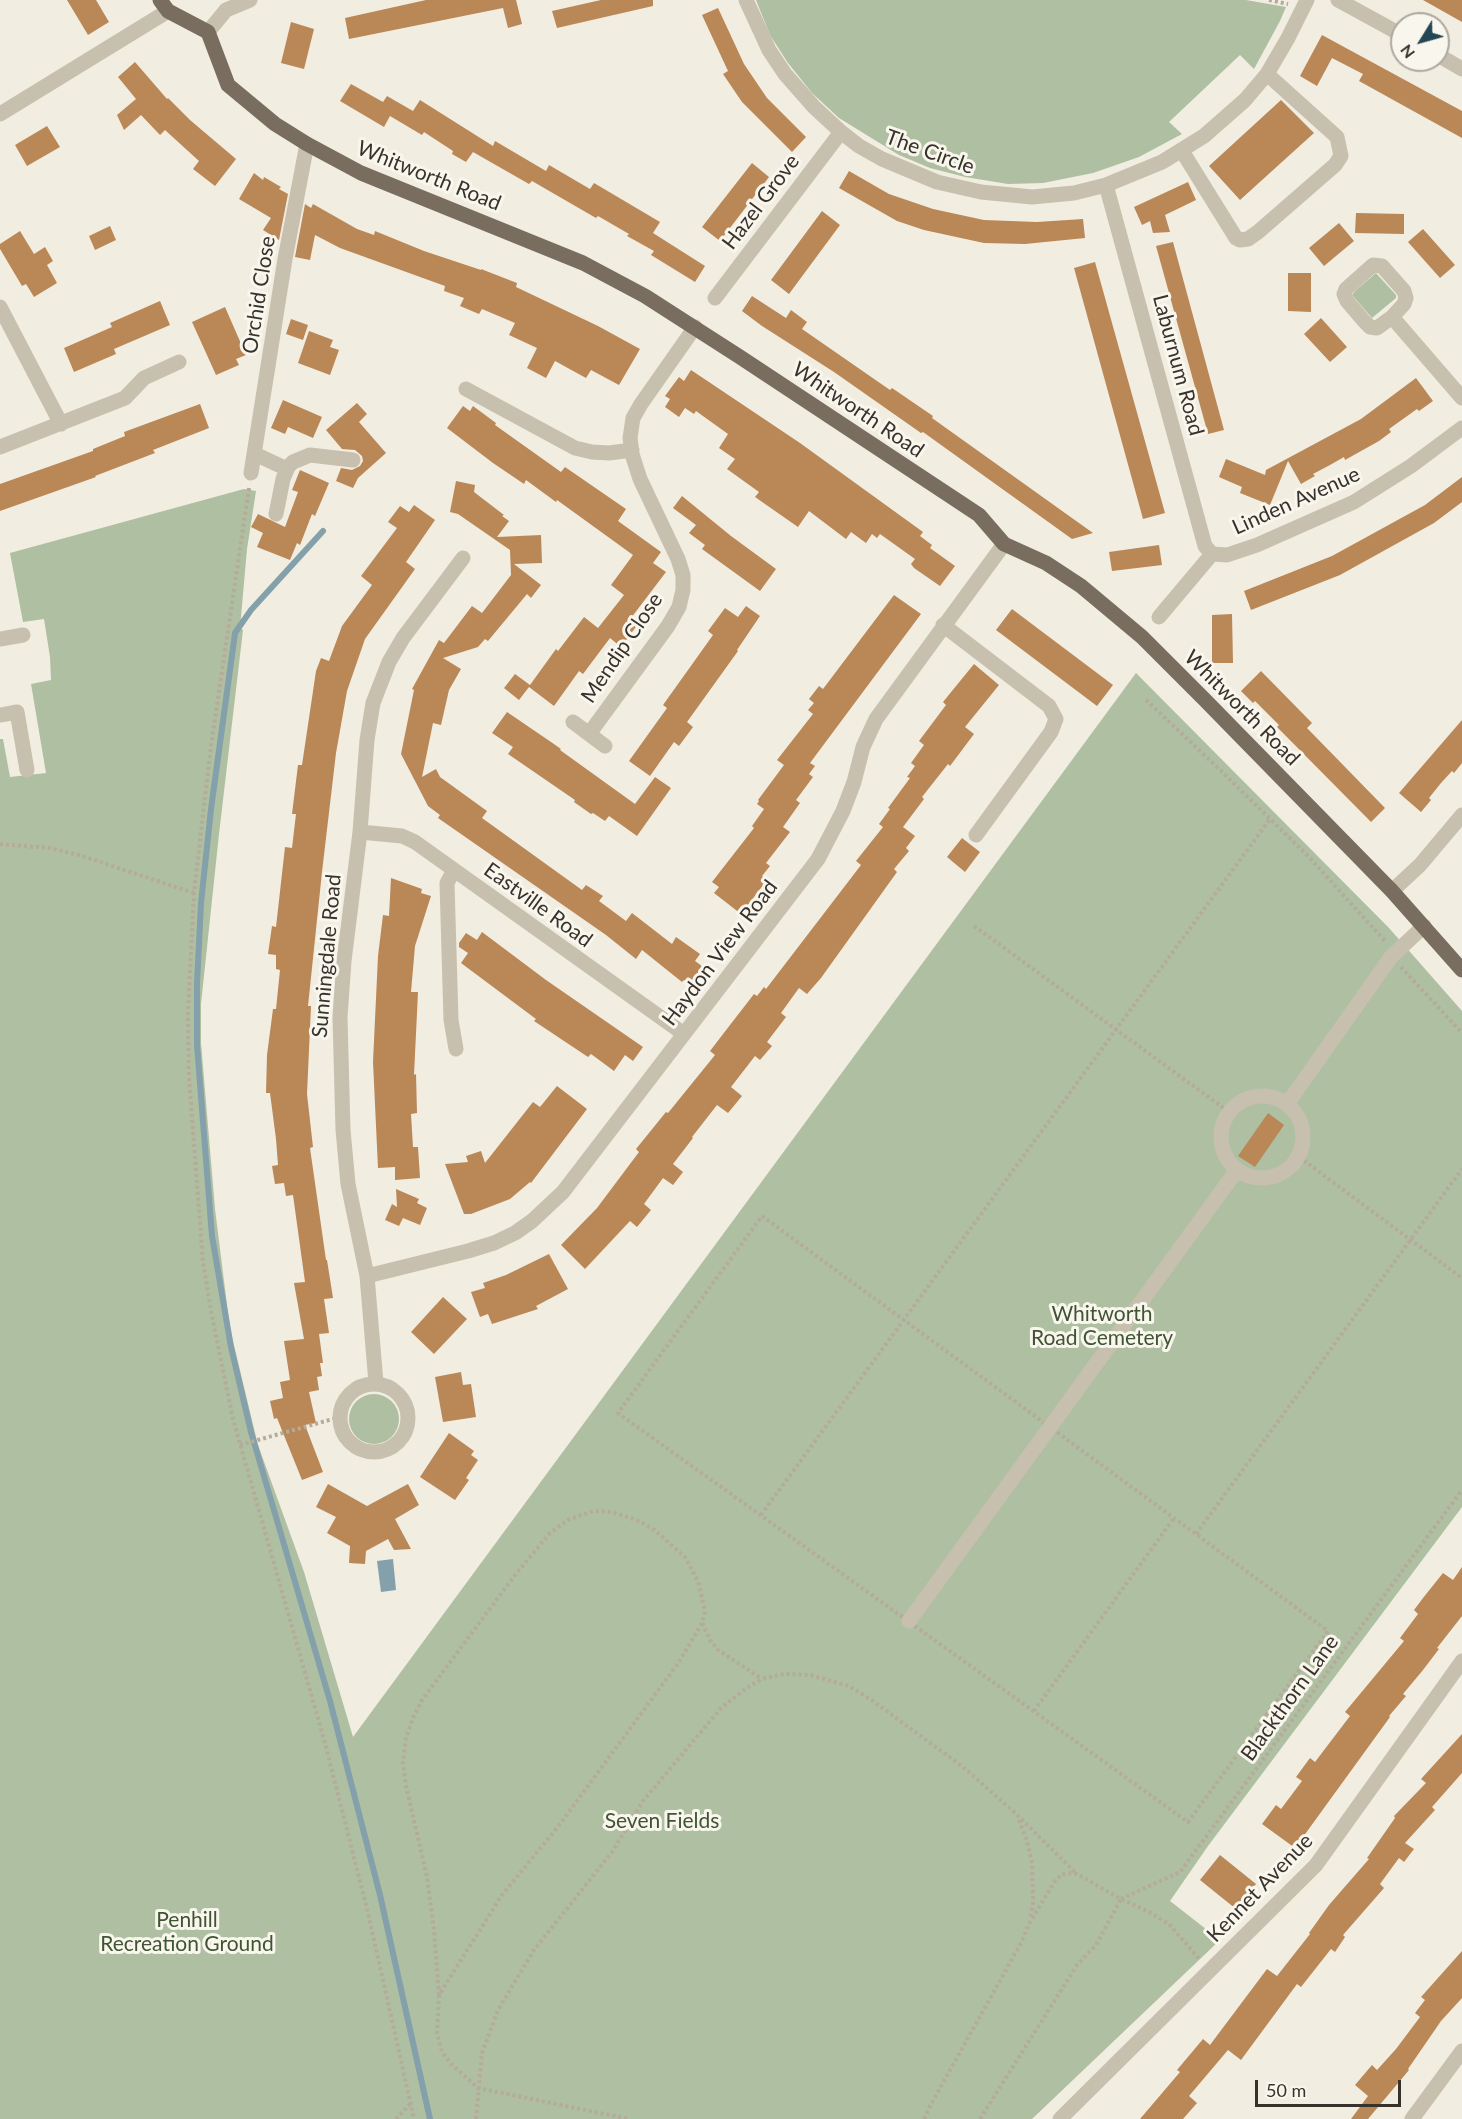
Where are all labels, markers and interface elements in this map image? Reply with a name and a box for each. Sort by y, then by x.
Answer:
north arrow [1390,12,1450,72]
text: N [1396,41,1418,63]
street label: The Circle [882,124,978,180]
street label: Whitworth Road [353,136,505,216]
street label: Hazel Grove [717,149,805,255]
street label: Orchid Close [237,234,281,356]
street label: Laburnum Road [1147,292,1209,438]
street label: Whitworth Road [788,357,928,463]
street label: Linden Avenue [1228,462,1364,540]
street label: Mendip Close [576,588,668,708]
street label: Whitworth Road [1179,645,1305,771]
street label: Eastville Road [479,857,597,953]
street label: Sunningdale Road [307,873,347,1039]
street label: Haydon View Road [657,875,783,1031]
park label: Whitworth Road Cemetery [1031,1301,1173,1351]
street label: Blackthorn Lane [1236,1630,1344,1766]
park label: Seven Fields [605,1808,719,1834]
street label: Kennet Avenue [1202,1829,1318,1947]
park label: Penhill Recreation Ground [100,1907,274,1957]
scale bar [1258,2068,1404,2106]
text: 50 m [1266,2079,1306,2101]

